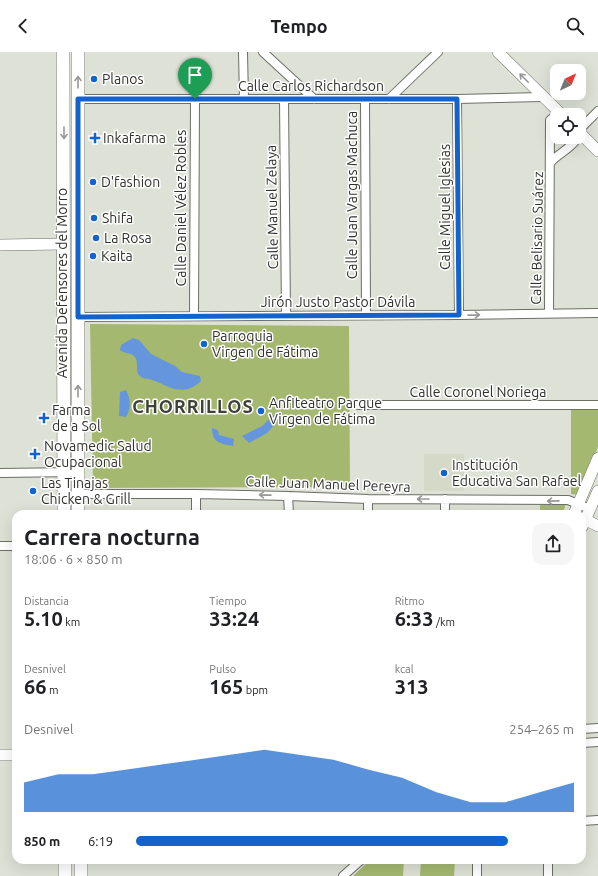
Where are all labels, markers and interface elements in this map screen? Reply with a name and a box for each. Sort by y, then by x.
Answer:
icon: back [12,15,34,37]
icon: search [564,15,586,37]
text: Tempo [270,16,328,36]
pin [178,58,212,99]
icon: arrive [184,64,206,86]
north arrow [550,64,586,100]
map controls [550,64,586,144]
place label: Planos [102,71,144,87]
one-way arrow [519,73,529,83]
marker: Planos [89,74,99,84]
one-way arrow [74,76,82,89]
street label: Calle Carlos Richardson [238,78,384,94]
button: locate [550,108,586,144]
street label: Calle Juan Vargas Machuca [344,111,360,279]
one-way arrow [60,126,68,139]
place label: Inkafarma [103,130,166,146]
street label: Calle Daniel Vélez Robles [173,130,189,286]
marker: Inkafarma [90,133,100,143]
street label: Calle Miguel Iglesias [437,144,453,270]
street label: Calle Manuel Zelaya [263,145,281,269]
street label: Calle Belisario Suárez [528,171,546,305]
place label: D'fashion [101,174,160,190]
marker: D'fashion [88,177,98,187]
street label: Avenida Defensores del Morro [54,188,70,378]
place label: Shifa [102,210,133,226]
marker: Shifa [89,213,99,223]
place label: La Rosa [104,230,152,246]
marker: La Rosa [91,233,101,243]
place label: Kaita [101,248,133,264]
marker: Kaita [88,251,98,261]
street label: Jirón Justo Pastor Dávila [261,294,415,310]
one-way arrow [467,311,480,319]
place label: Parroquia Virgen de Fátima [212,328,318,360]
marker: Parroquia Virgen de Fátima [199,339,209,349]
street label: Calle Coronel Noriega [410,384,546,400]
one-way arrow [74,385,82,398]
place label: Anfiteatro Parque Virgen de Fátima [269,395,382,427]
district label: CHORRILLOS [132,396,254,416]
place label: Farma de a Sol [52,402,101,434]
marker: Anfiteatro Parque Virgen de Fátima [256,406,266,416]
marker: Farma de a Sol [39,413,49,423]
place label: Novamedic Salud Ocupacional [44,438,152,470]
marker: Novamedic Salud Ocupacional [29,448,41,460]
place label: Institución Educativa San Rafael [452,457,582,489]
marker: Institución Educativa San Rafael [439,468,449,478]
street label: Calle Juan Manuel Pereyra [245,473,411,495]
place label: Las Tinajas Chicken & Grill [41,475,131,507]
marker: Las Tinajas Chicken & Grill [28,486,38,496]
one-way arrow [259,491,272,499]
one-way arrow [417,495,430,503]
one-way arrow [547,497,560,504]
button: share [532,523,574,565]
text: Carrera nocturna [24,524,200,549]
text: 18:06 · 6 × 850 m [24,552,123,566]
text: Distancia [24,595,69,607]
text: Tiempo [209,595,247,607]
text: Ritmo [395,595,424,607]
text: 5.10 [24,607,63,630]
text: 33:24 [209,607,259,630]
text: 6:33 [395,607,433,630]
text: km [63,616,80,628]
text: /km [433,616,455,628]
text: Desnivel [24,663,66,675]
text: Pulso [209,663,236,675]
text: kcal [395,663,414,675]
text: 66 [24,675,47,698]
text: 165 [209,675,243,698]
text: 313 [395,675,429,698]
text: m [47,684,59,696]
text: bpm [243,684,268,696]
text: Desnivel [24,722,73,736]
text: 254–265 m [509,722,574,736]
text: 850 m [24,834,60,848]
text: 6:19 [88,834,113,848]

